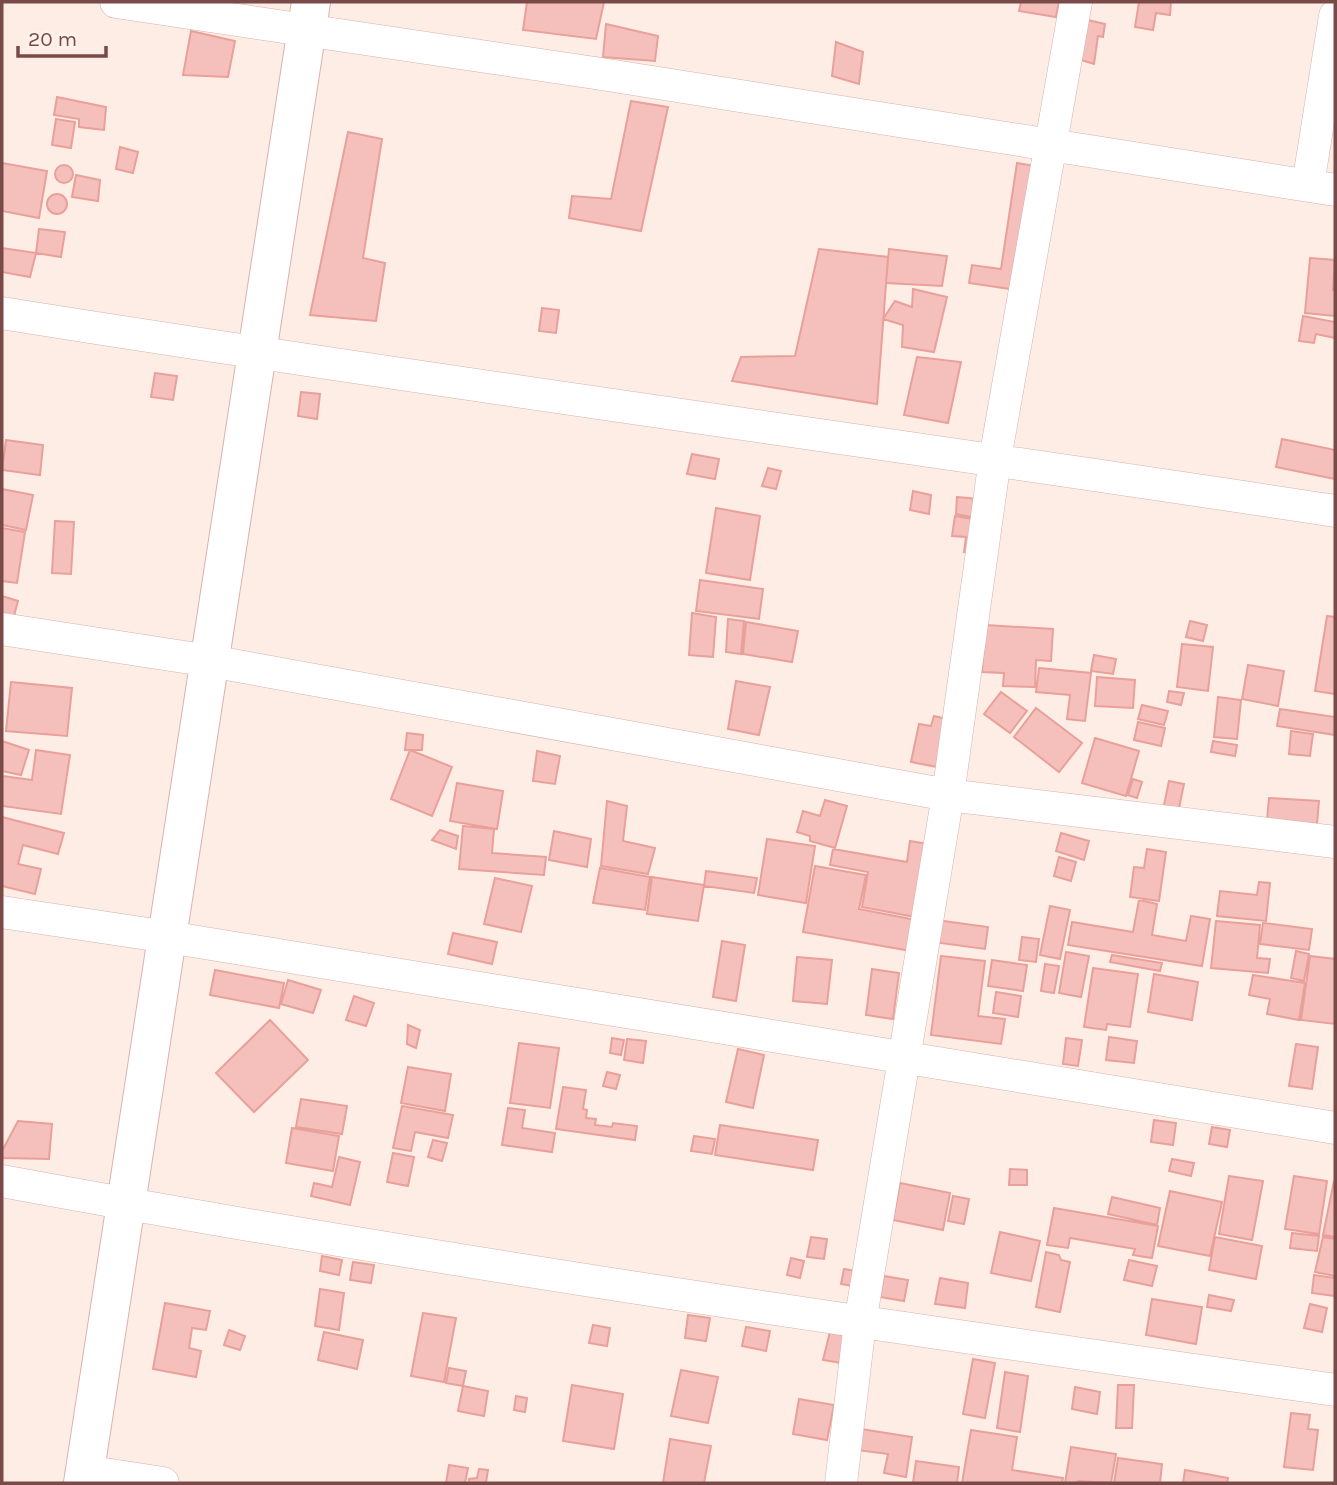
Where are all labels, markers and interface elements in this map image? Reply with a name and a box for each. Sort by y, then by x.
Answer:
scale bar [18,14,105,58]
text: 20 m [28,27,77,51]

